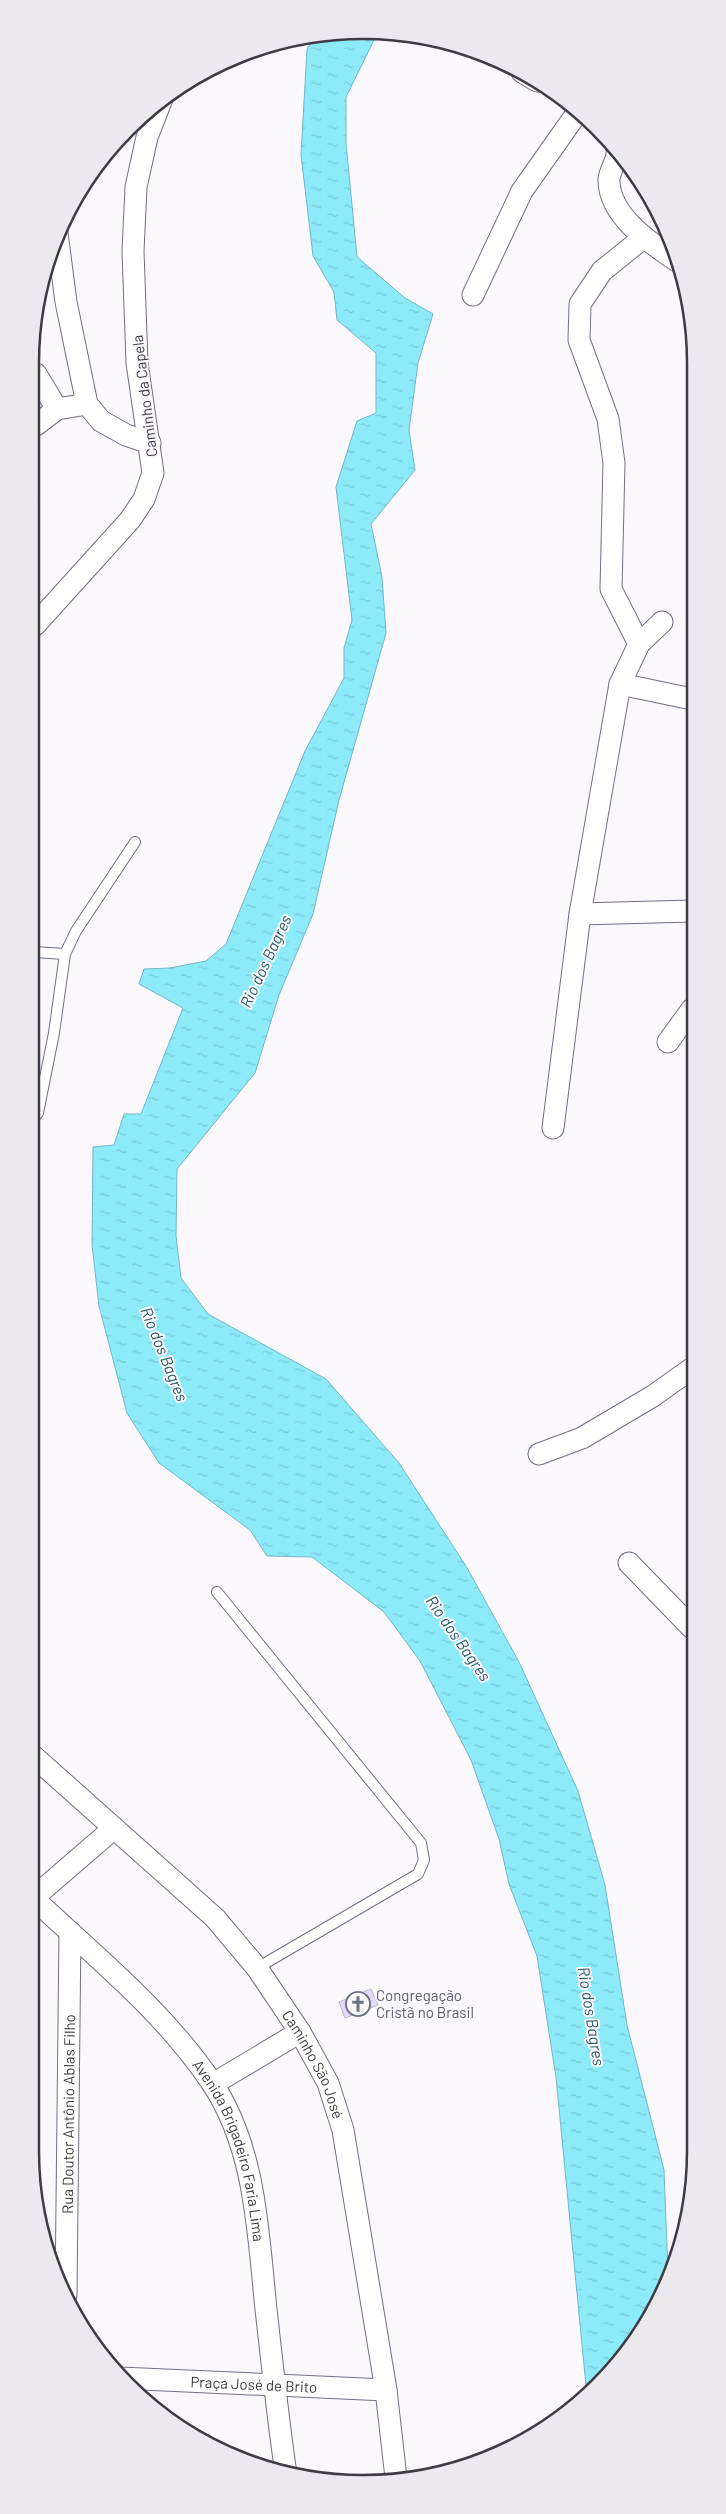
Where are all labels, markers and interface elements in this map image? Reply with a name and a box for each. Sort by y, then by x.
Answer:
street label: Caminho da Capela [128,334,160,458]
water label: Rio dos Bagres [235,911,295,1010]
water label: Rio dos Bagres [137,1304,193,1404]
water label: Rio dos Bagres [423,1592,496,1685]
water label: Rio dos Bagres [575,1965,609,2067]
place label: Congregação Cristã no Brasil [376,1986,474,2021]
church icon: Congregação Cristã no Brasil [345,1991,371,2017]
street label: Caminho São José [279,2006,348,2121]
street label: Rua Doutor Antônio Ablas Filho [58,2014,78,2214]
street label: Avenida Brigadeiro Faria Lima [189,2056,268,2242]
street label: Praça José de Brito [190,2372,318,2396]

